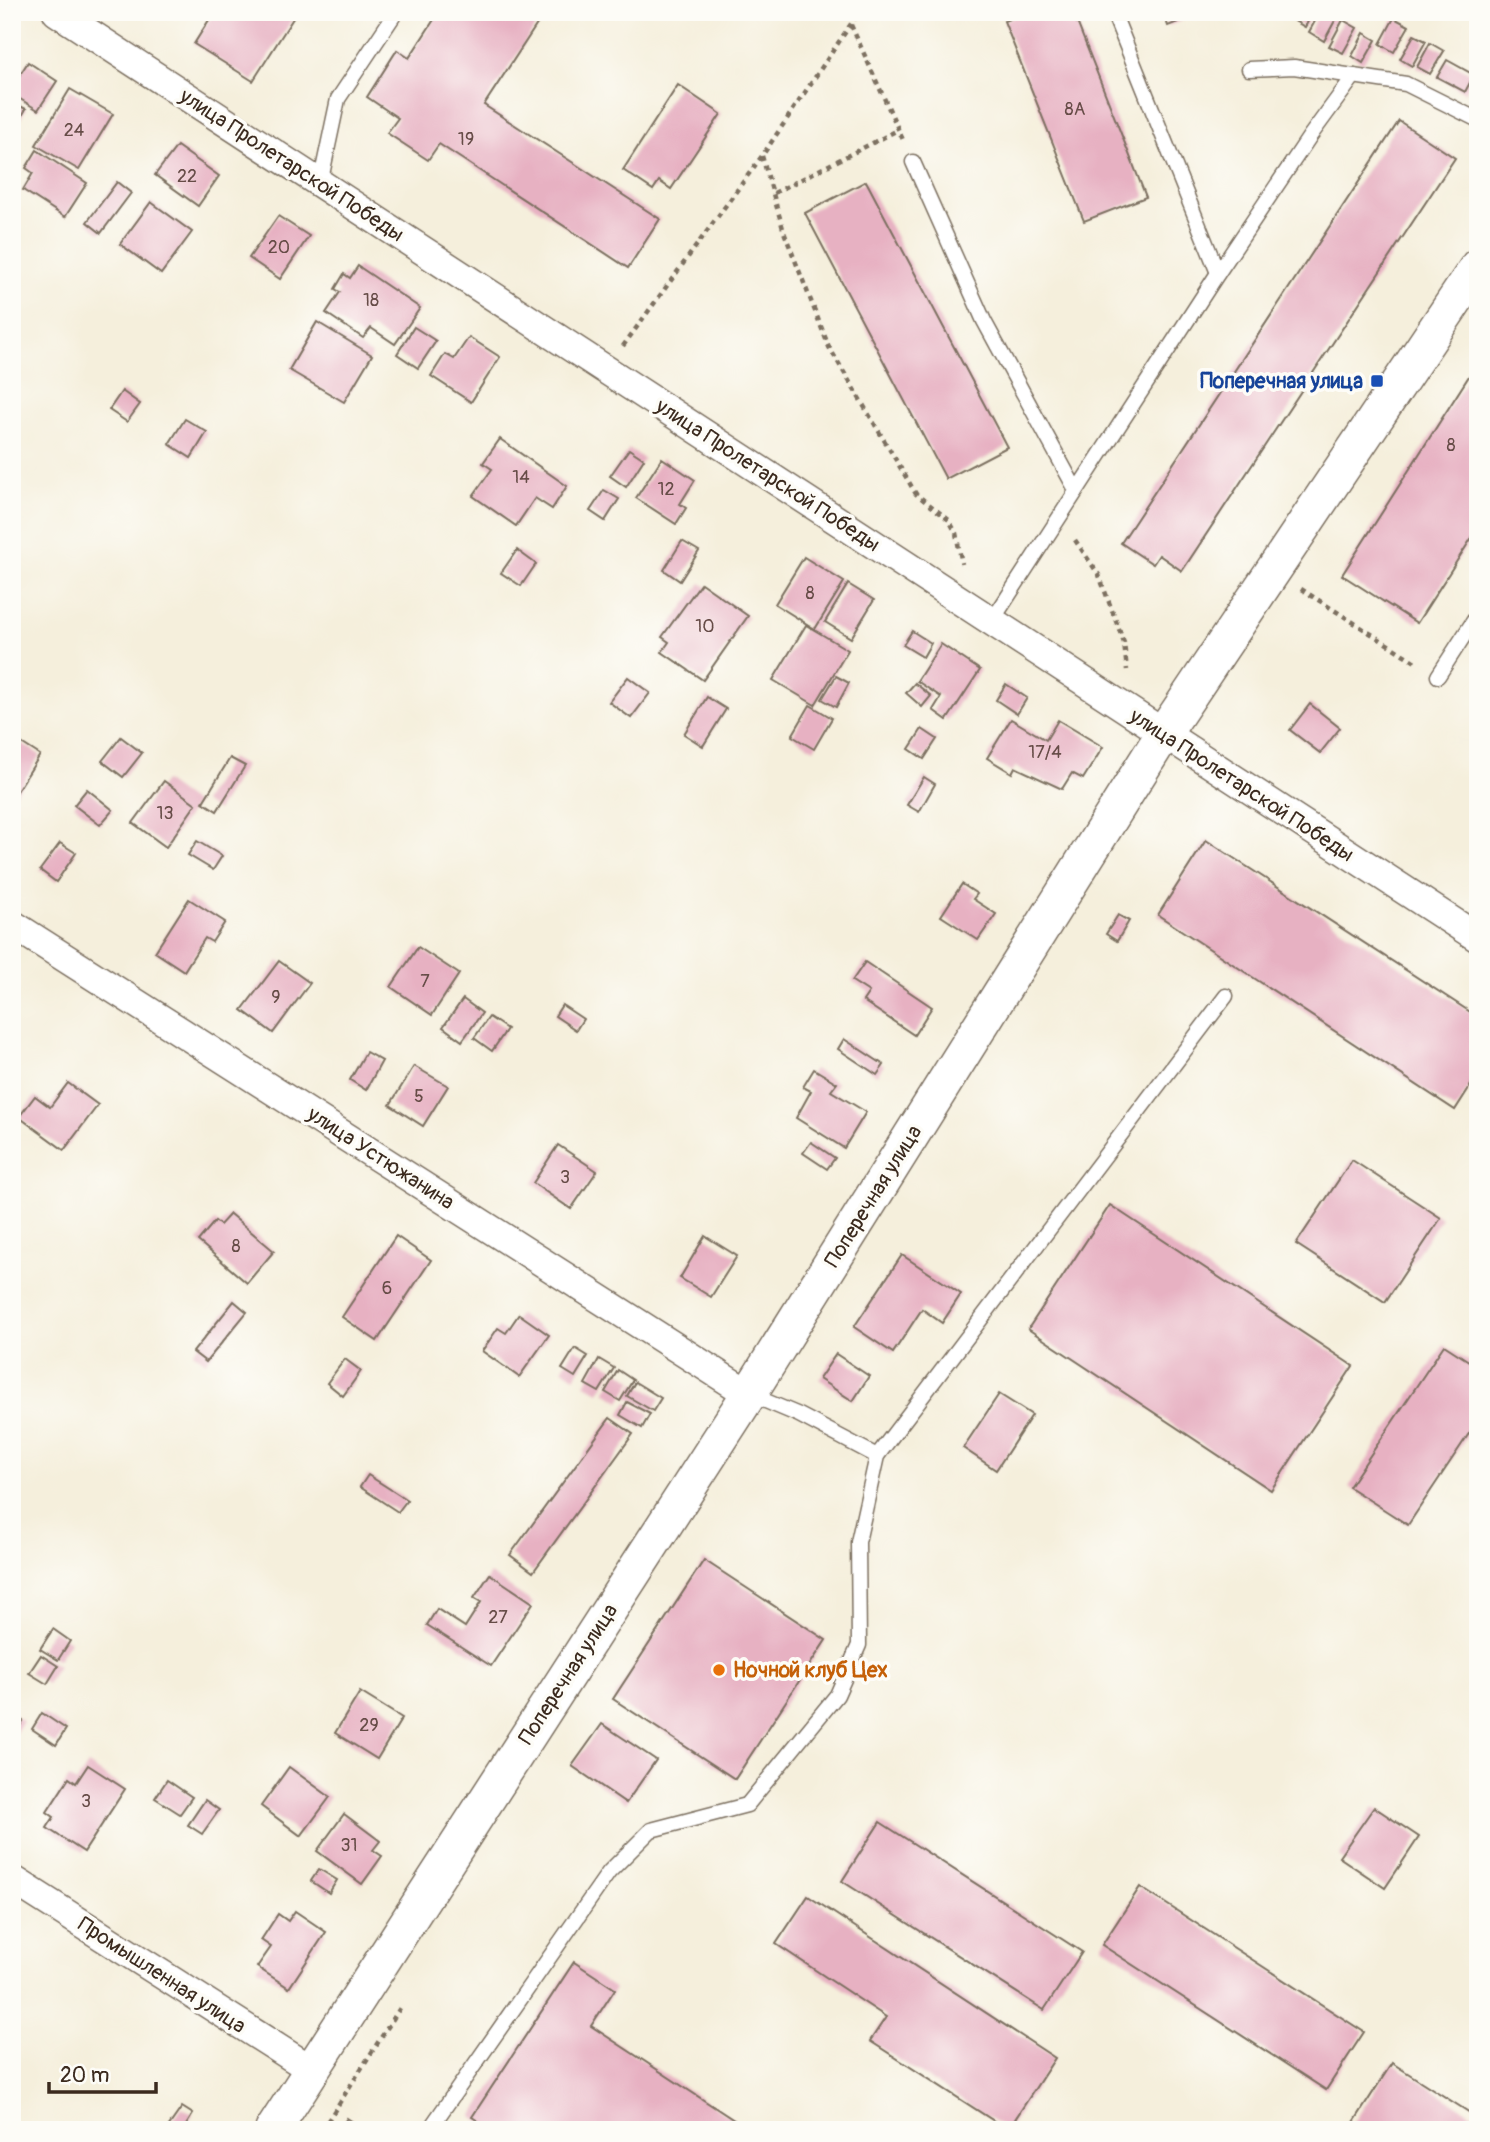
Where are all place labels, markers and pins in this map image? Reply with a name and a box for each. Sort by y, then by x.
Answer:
place label: Поперечная улица [1200,368,1363,395]
marker: Поперечная улица [1369,373,1385,389]
place label: Ночной клуб Цех [733,1657,888,1684]
marker: Ночной клуб Цех [711,1662,727,1678]

